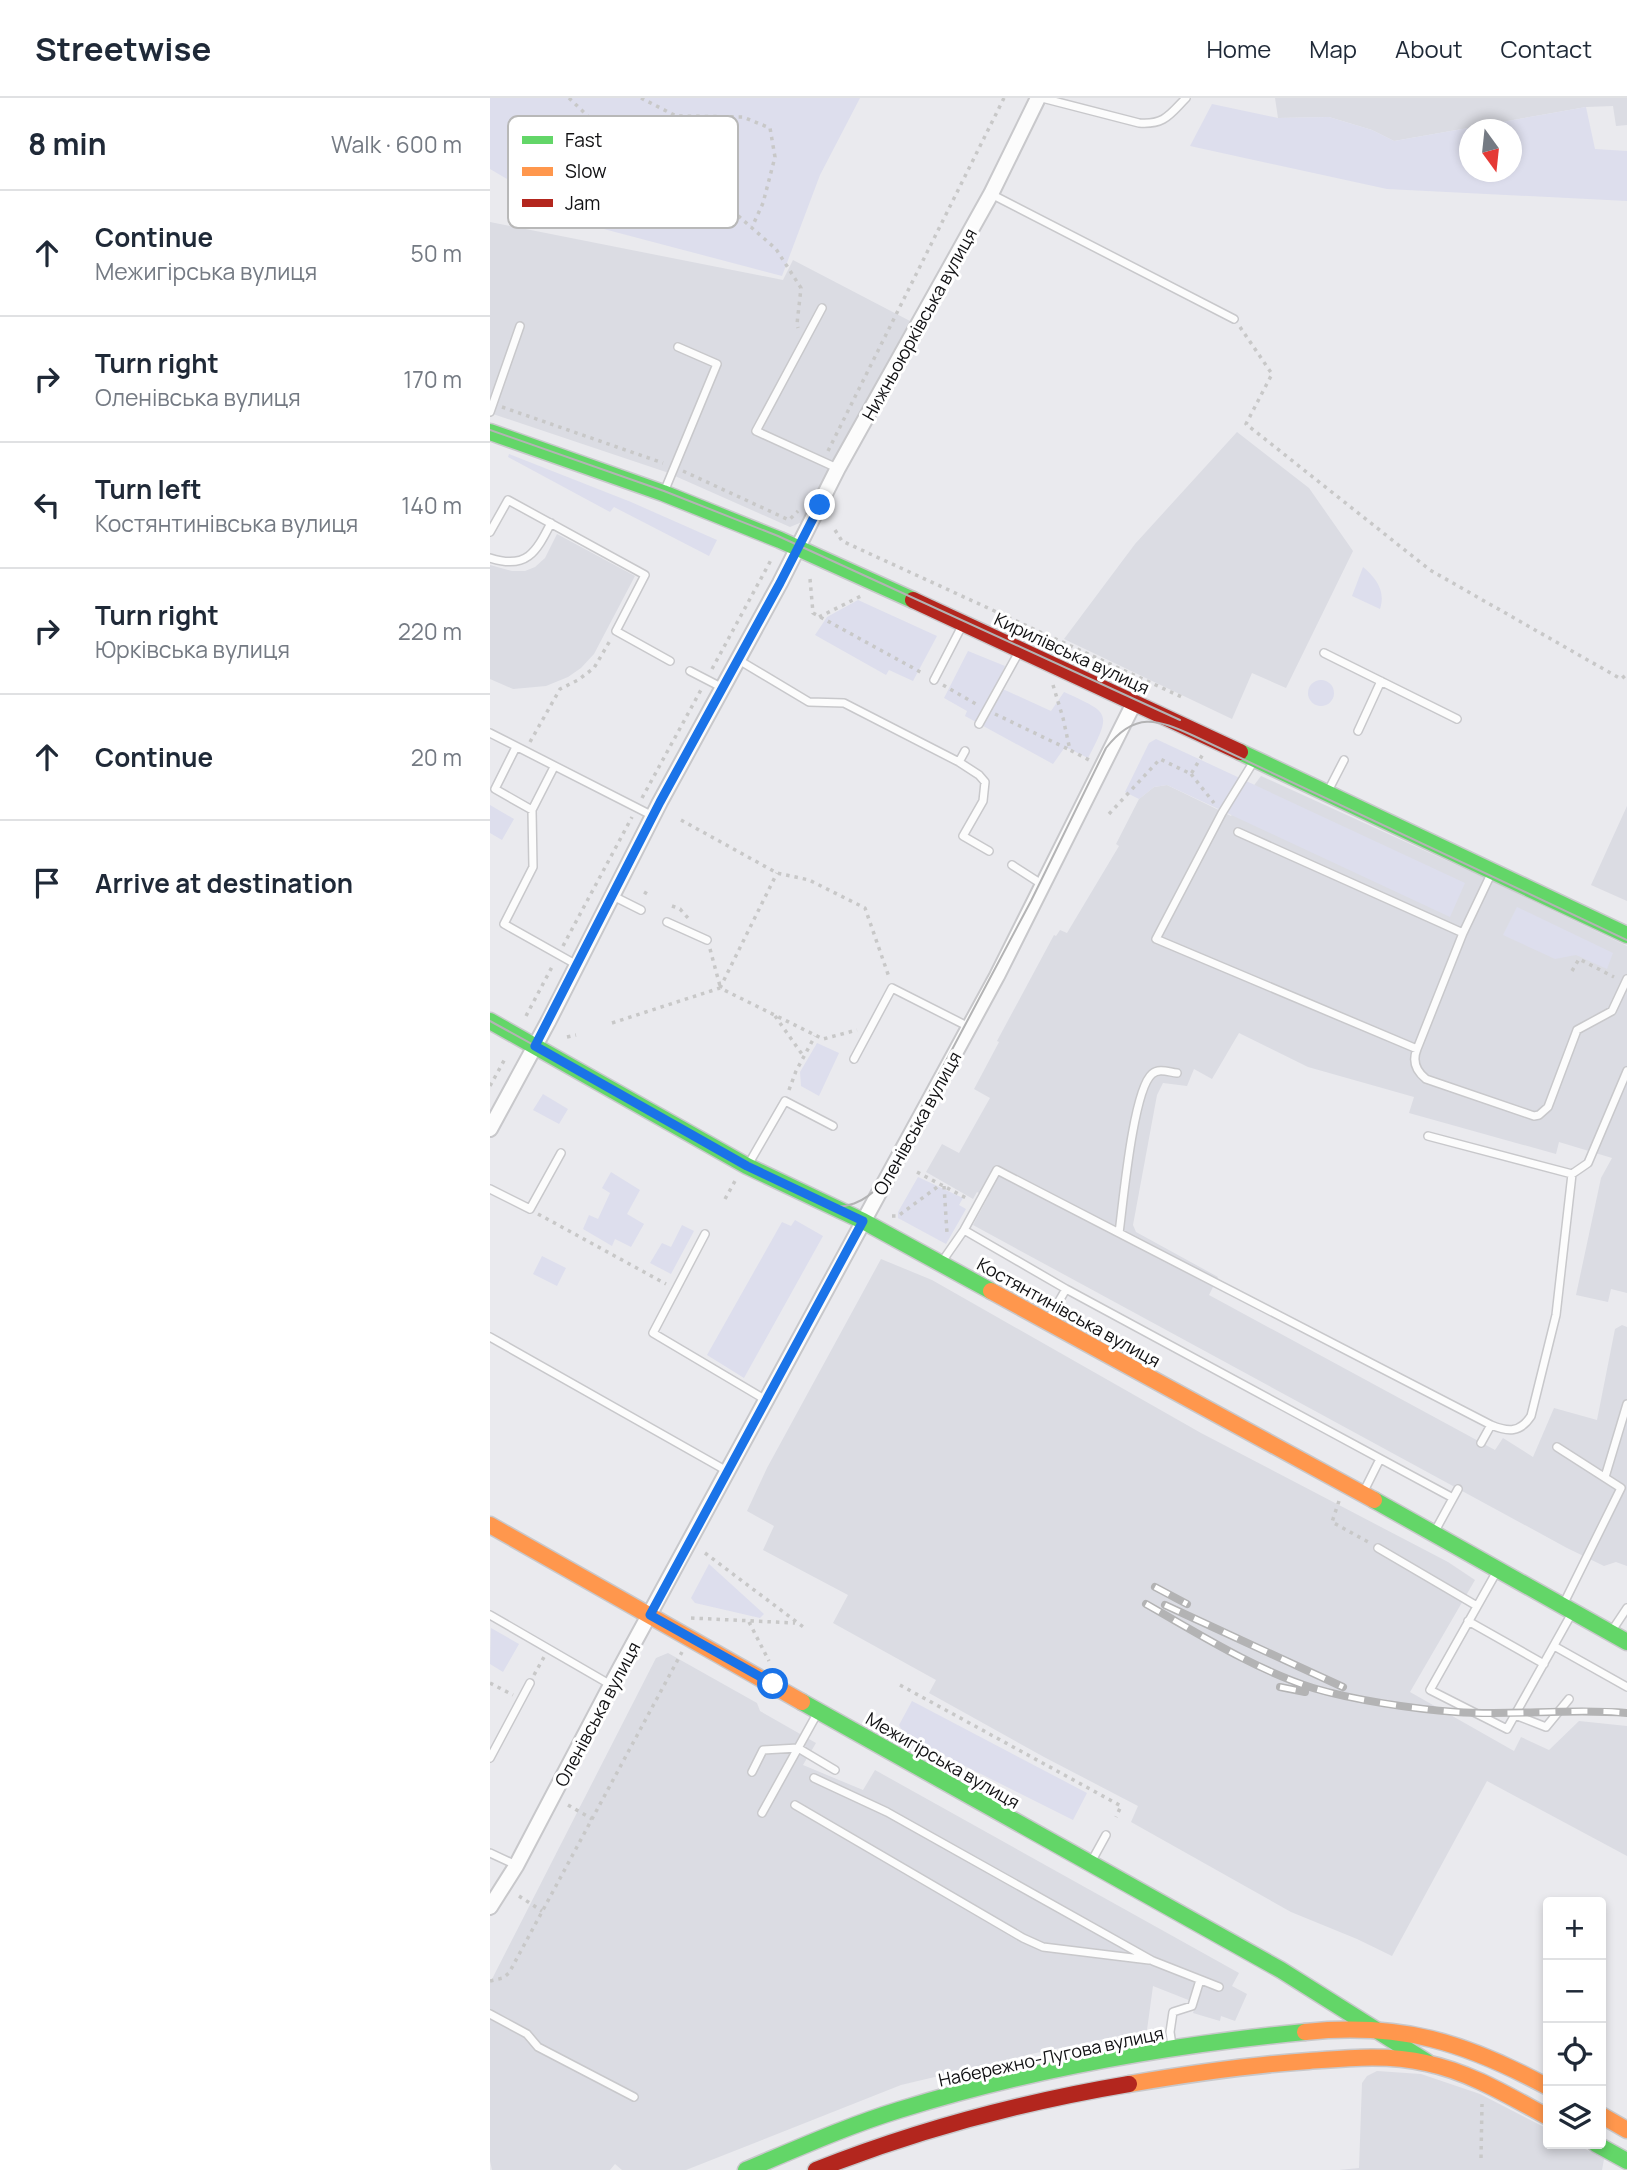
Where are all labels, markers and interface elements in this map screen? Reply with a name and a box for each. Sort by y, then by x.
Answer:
text: Streetwise [35,26,211,71]
text: Home [1206,32,1271,65]
text: Map [1309,32,1357,65]
text: About [1395,32,1463,65]
text: Contact [1501,32,1592,65]
legend [508,116,738,228]
north arrow [1459,119,1522,182]
text: 8 min [28,123,107,164]
text: Fast [565,127,602,153]
text: Walk · 600 m [331,128,462,160]
text: Slow [565,158,607,184]
text: Jam [565,190,600,216]
text: Continue [95,219,213,255]
street label: Нижньоюрківська вулиця [856,224,982,424]
icon: ahead [28,234,66,272]
text: 50 m [411,237,462,269]
text: Межигірська вулиця [95,255,317,287]
text: Turn right [95,345,219,381]
icon: right [28,360,66,398]
text: 170 m [403,363,462,395]
text: Оленівська вулиця [95,381,301,413]
text: Turn left [95,471,202,507]
icon: left [28,486,66,524]
text: 140 m [401,489,462,521]
route end [804,489,835,520]
text: Костянтинівська вулиця [95,507,358,539]
text: Turn right [95,597,219,633]
street label: Кирилівська вулиця [991,607,1153,699]
icon: right [28,612,66,650]
text: 220 m [398,615,462,647]
text: Юрківська вулиця [95,633,290,665]
icon: ahead [28,738,66,776]
text: Continue [95,739,213,775]
text: 20 m [411,741,462,773]
icon: arrive [28,864,66,902]
text: Arrive at destination [95,865,353,901]
street label: Оленівська вулиця [867,1047,967,1199]
street label: Костянтинівська вулиця [973,1252,1165,1372]
street label: Оленівська вулиця [549,1637,645,1791]
route start [757,1668,788,1699]
street label: Межигірська вулиця [862,1706,1024,1814]
map controls [1543,1897,1606,2149]
button: + [1543,1897,1606,1960]
button: − [1543,1960,1606,2023]
street label: Набережно-Лугова вулиця [936,2020,1166,2092]
button: locate [1543,2023,1606,2086]
button: layers [1543,2086,1606,2149]

